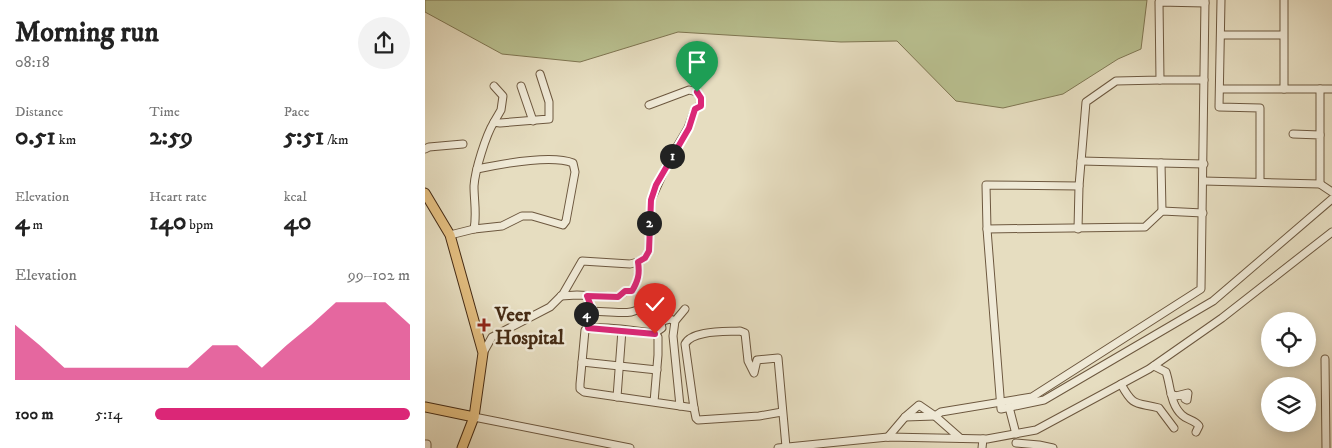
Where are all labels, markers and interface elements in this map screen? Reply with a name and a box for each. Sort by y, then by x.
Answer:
text: Morning run [15,15,159,50]
button: share [358,17,410,69]
pin [676,41,718,92]
icon: arrive [683,48,711,76]
text: 08:18 [15,52,50,72]
text: Distance [15,103,63,121]
text: Time [149,103,180,121]
text: Pace [284,103,310,121]
text: 0.51 [15,121,56,152]
text: 2:59 [149,121,193,152]
text: 5:51 [284,121,324,152]
text: km [56,131,76,149]
text: /km [324,131,349,149]
pin: 1 [659,144,685,168]
text: 1 [670,147,675,165]
text: Elevation [15,188,69,206]
text: Heart rate [149,188,207,206]
text: kcal [284,188,307,206]
text: 4 [15,206,29,237]
text: 140 [149,206,186,237]
text: 40 [284,206,312,237]
pin: 2 [637,210,661,236]
text: 2 [646,214,653,232]
text: m [29,216,43,234]
text: bpm [186,216,213,234]
text: Elevation [15,265,77,285]
text: 99–102 m [348,265,410,285]
pin [634,283,676,334]
icon: check [641,290,669,318]
pin: 4 [573,302,599,326]
place label: Veer Hospital [494,303,565,351]
text: 4 [582,305,591,323]
map controls [1261,312,1316,432]
button: locate [1261,312,1316,367]
marker: Veer Hospital [477,318,491,332]
button: layers [1261,377,1316,432]
text: 100 m [15,404,54,424]
text: 5:14 [95,404,122,424]

